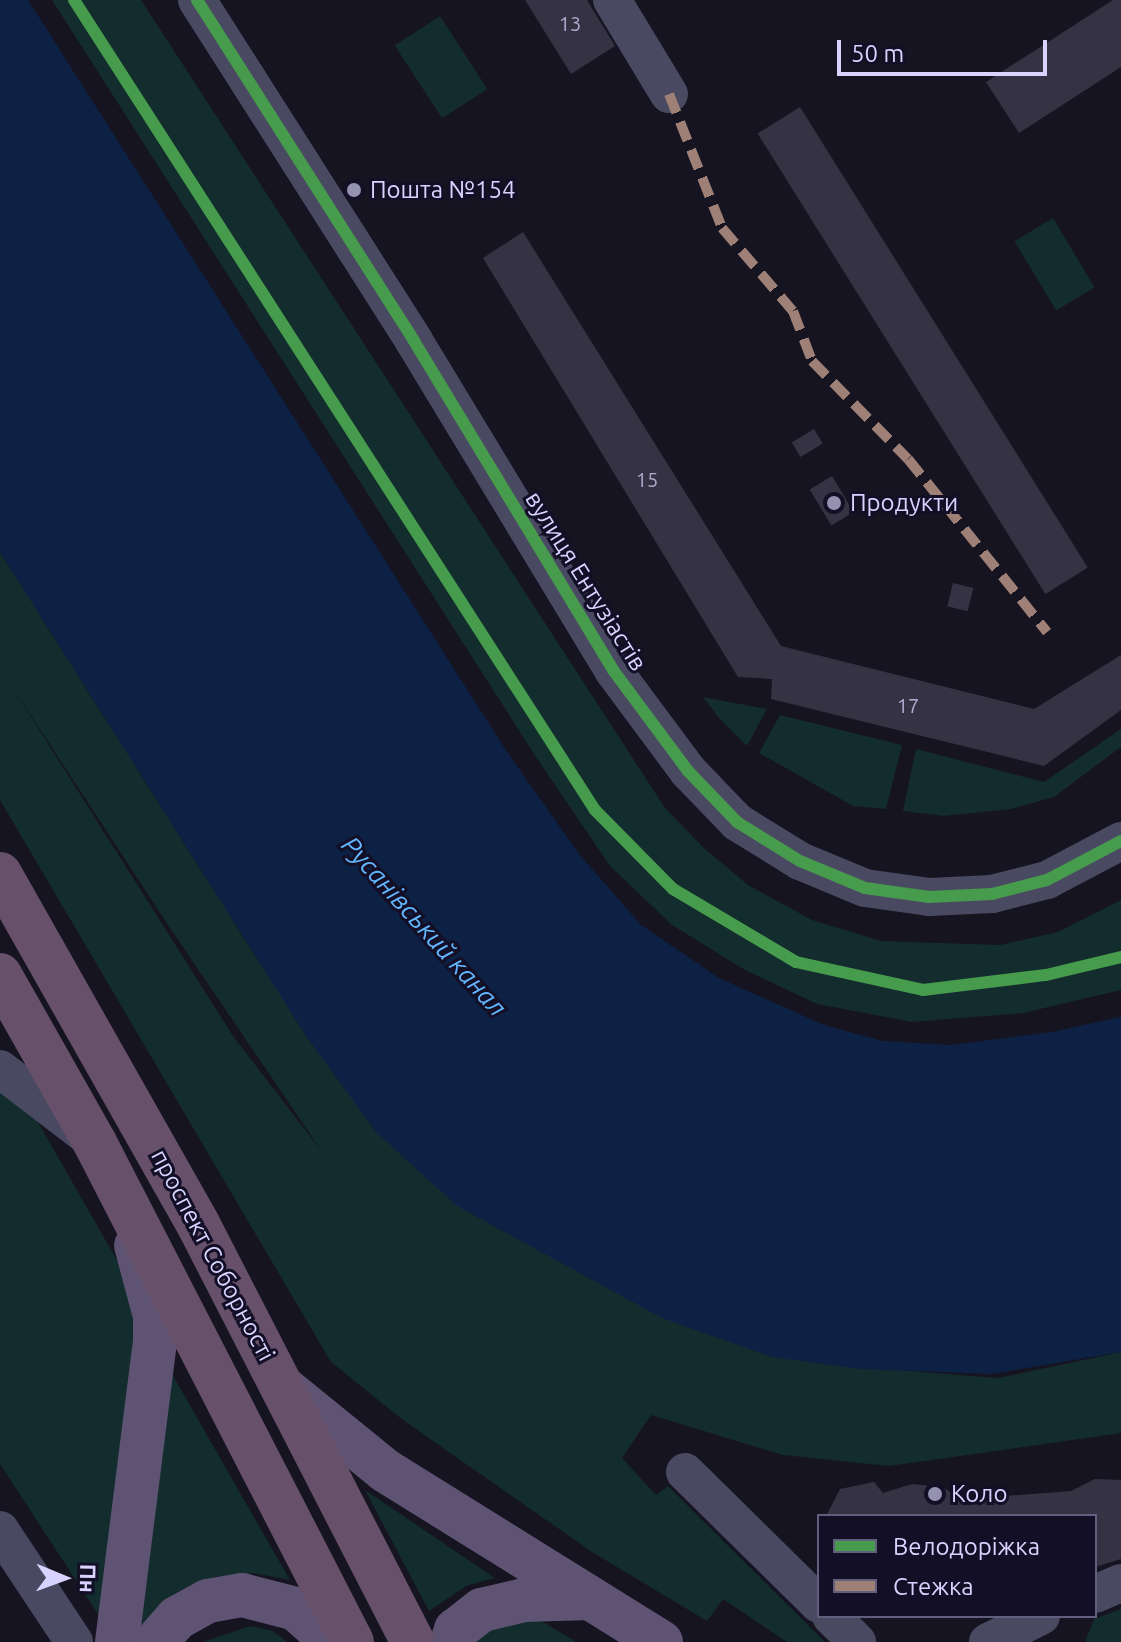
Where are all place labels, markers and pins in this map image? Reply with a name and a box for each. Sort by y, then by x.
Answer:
place label: Пошта №154 [370,176,516,204]
marker: Пошта №154 [345,181,363,199]
place label: Продукти [850,489,958,517]
marker: Продукти [825,494,843,512]
place label: Коло [951,1480,1007,1508]
marker: Коло [926,1485,944,1503]

